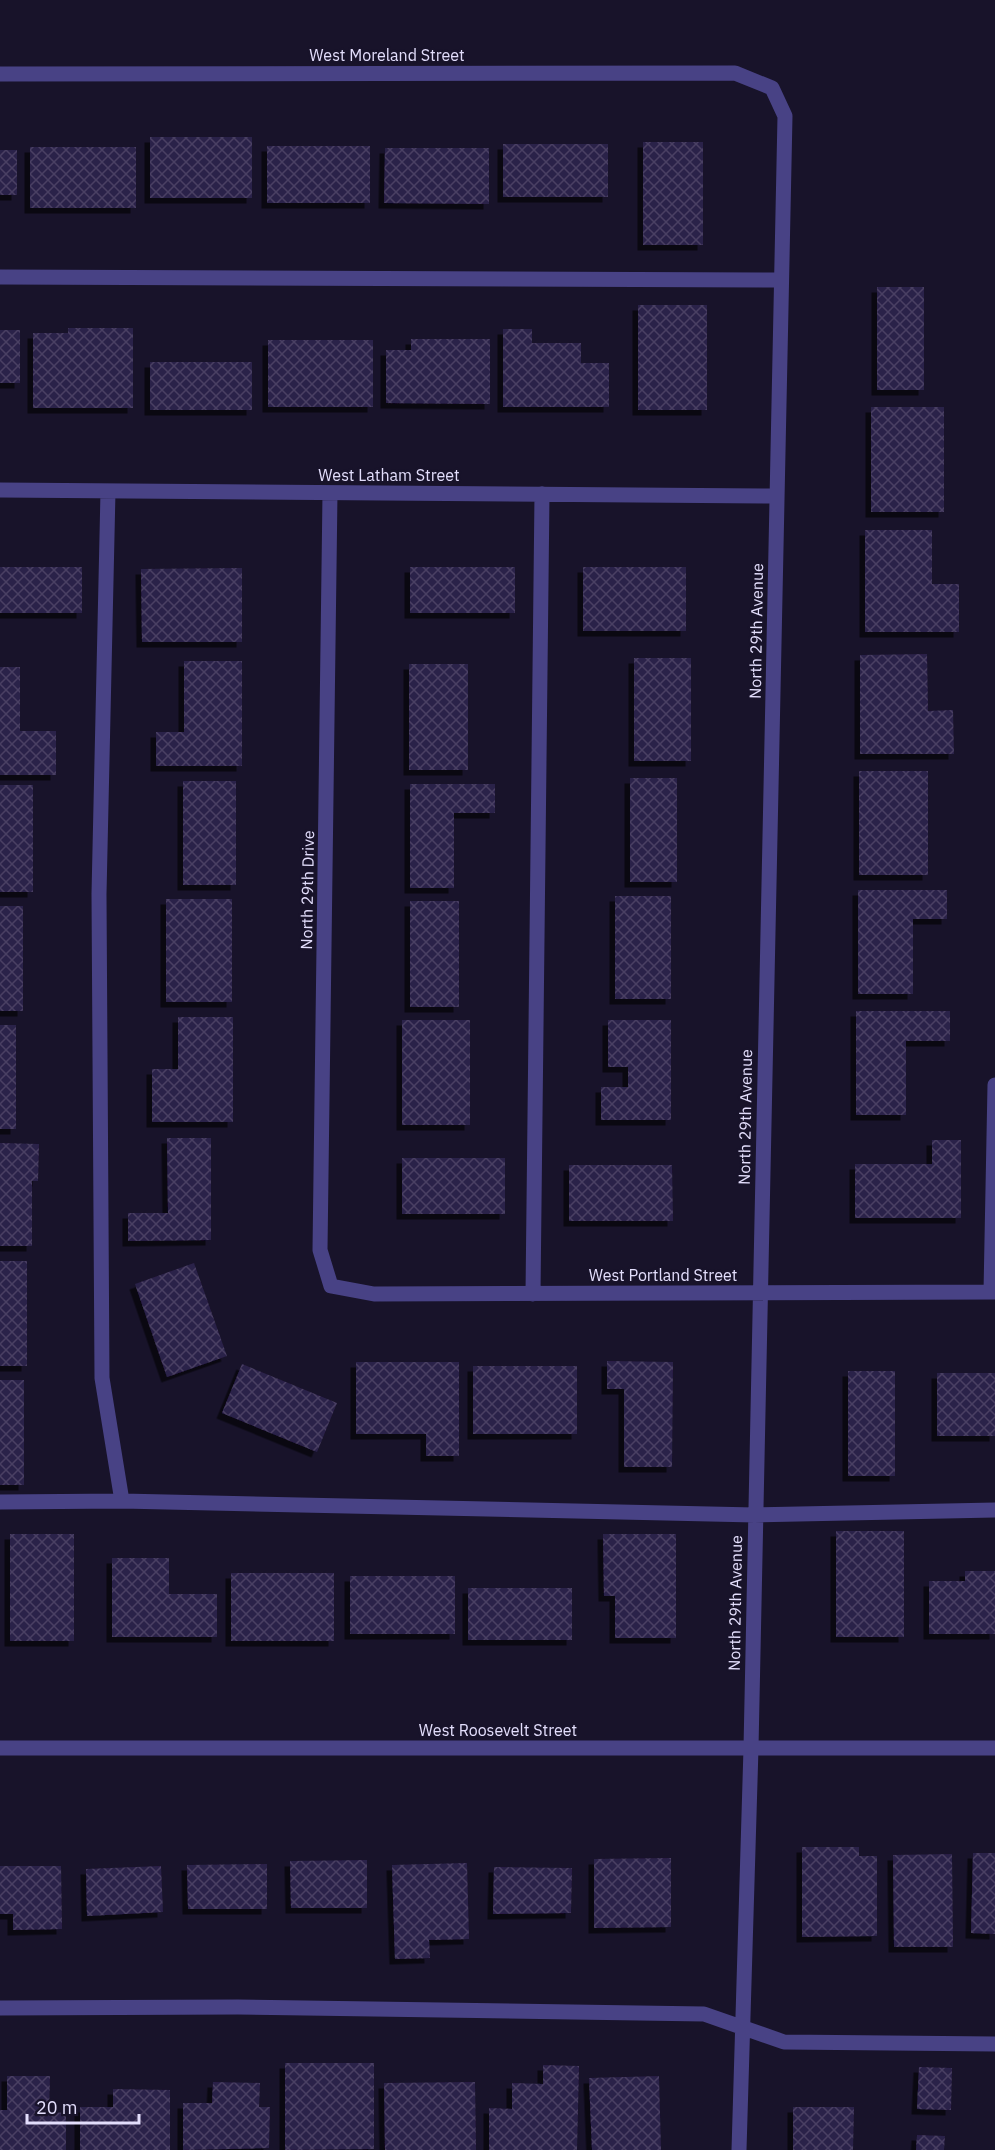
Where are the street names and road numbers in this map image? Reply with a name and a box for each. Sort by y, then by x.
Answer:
street label: West Moreland Street [309,45,465,65]
street label: West Latham Street [318,465,460,485]
street label: North 29th Avenue [745,563,767,699]
street label: North 29th Drive [296,830,318,950]
street label: North 29th Avenue [734,1049,756,1185]
street label: West Portland Street [589,1265,737,1285]
street label: North 29th Avenue [724,1535,746,1671]
street label: West Roosevelt Street [419,1720,577,1740]

